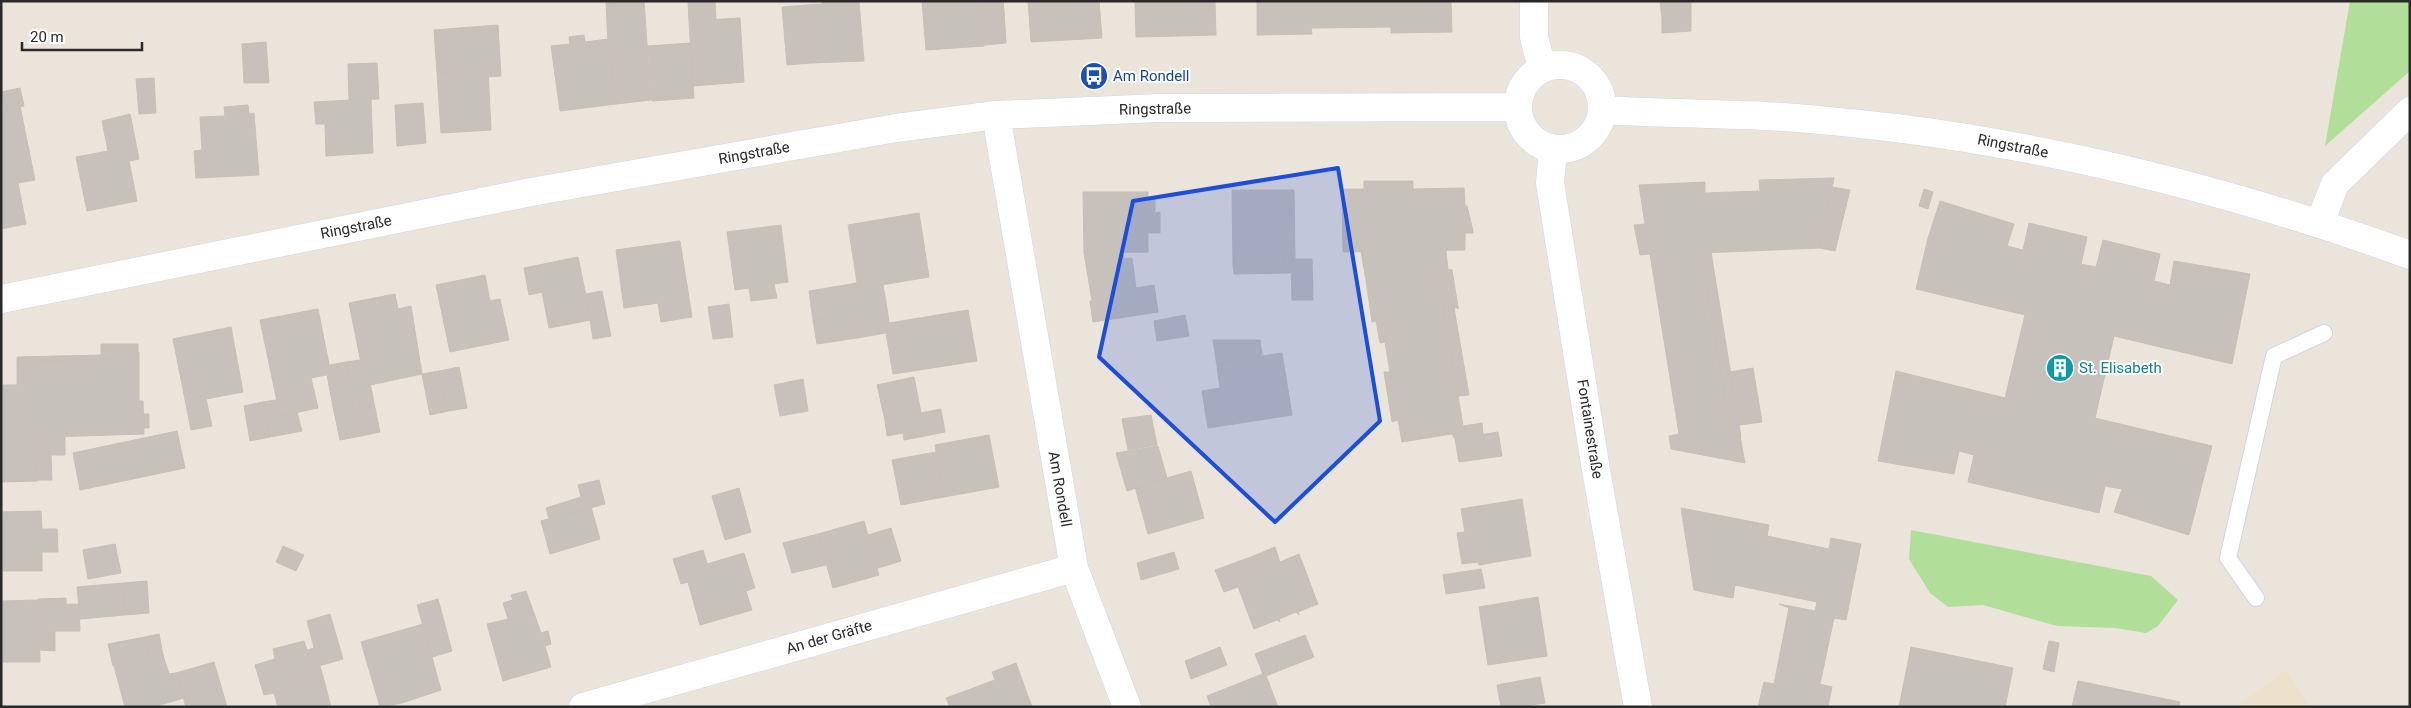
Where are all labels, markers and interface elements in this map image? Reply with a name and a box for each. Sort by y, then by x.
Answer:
scale bar [22,20,142,52]
text: 20 m [30,28,64,46]
bus stop icon: Am Rondell [1079,61,1109,91]
place label: Am Rondell [1113,67,1189,85]
street label: Ringstraße [1119,99,1191,119]
street label: Ringstraße [1976,130,2050,162]
street label: Ringstraße [717,138,791,168]
street label: Ringstraße [319,211,393,243]
building icon: St. Elisabeth [2045,353,2075,383]
place label: St. Elisabeth [2079,359,2162,377]
street label: Fontainestraße [1573,378,1607,480]
street label: Am Rondell [1044,450,1076,528]
street label: An der Gräfte [784,616,874,658]

